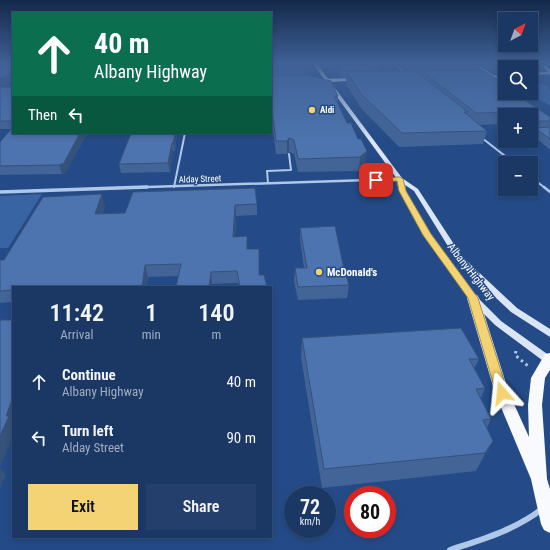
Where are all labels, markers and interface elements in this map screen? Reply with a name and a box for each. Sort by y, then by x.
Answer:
north arrow [498,12,538,52]
map controls [498,12,538,196]
text: 40 m [94,27,150,60]
icon: ahead [28,28,80,80]
button: search [498,60,538,100]
text: Albany Highway [94,61,207,82]
icon: left [65,104,87,126]
marker: Aldi [307,105,317,115]
place label: Aldi [320,105,334,115]
text: Then [28,106,57,124]
button: + [498,108,538,148]
button: − [498,156,538,196]
pin [359,163,393,197]
icon: arrive [365,169,387,191]
street label: Alday Street [178,173,222,185]
street label: Albany Highway [445,241,498,304]
place label: McDonald's [327,266,377,279]
marker: McDonald's [314,267,324,277]
text: 11:42 [50,299,104,327]
text: 1 [145,299,157,327]
text: 140 [198,299,234,327]
text: Arrival [60,327,93,342]
text: min [142,327,161,342]
text: m [211,327,221,342]
text: Continue [62,366,116,384]
icon: ahead [28,371,50,393]
position arrow [481,372,523,414]
text: 40 m [226,373,256,391]
text: Albany Highway [62,384,144,399]
text: Turn left [62,422,113,440]
icon: left [28,427,50,449]
text: 90 m [226,429,256,447]
text: Alday Street [62,440,124,455]
button: Exit [28,484,138,530]
button: Share [146,484,256,530]
speed limit sign: 80 [344,486,396,538]
text: 72 [300,495,320,519]
text: km/h [300,516,320,527]

